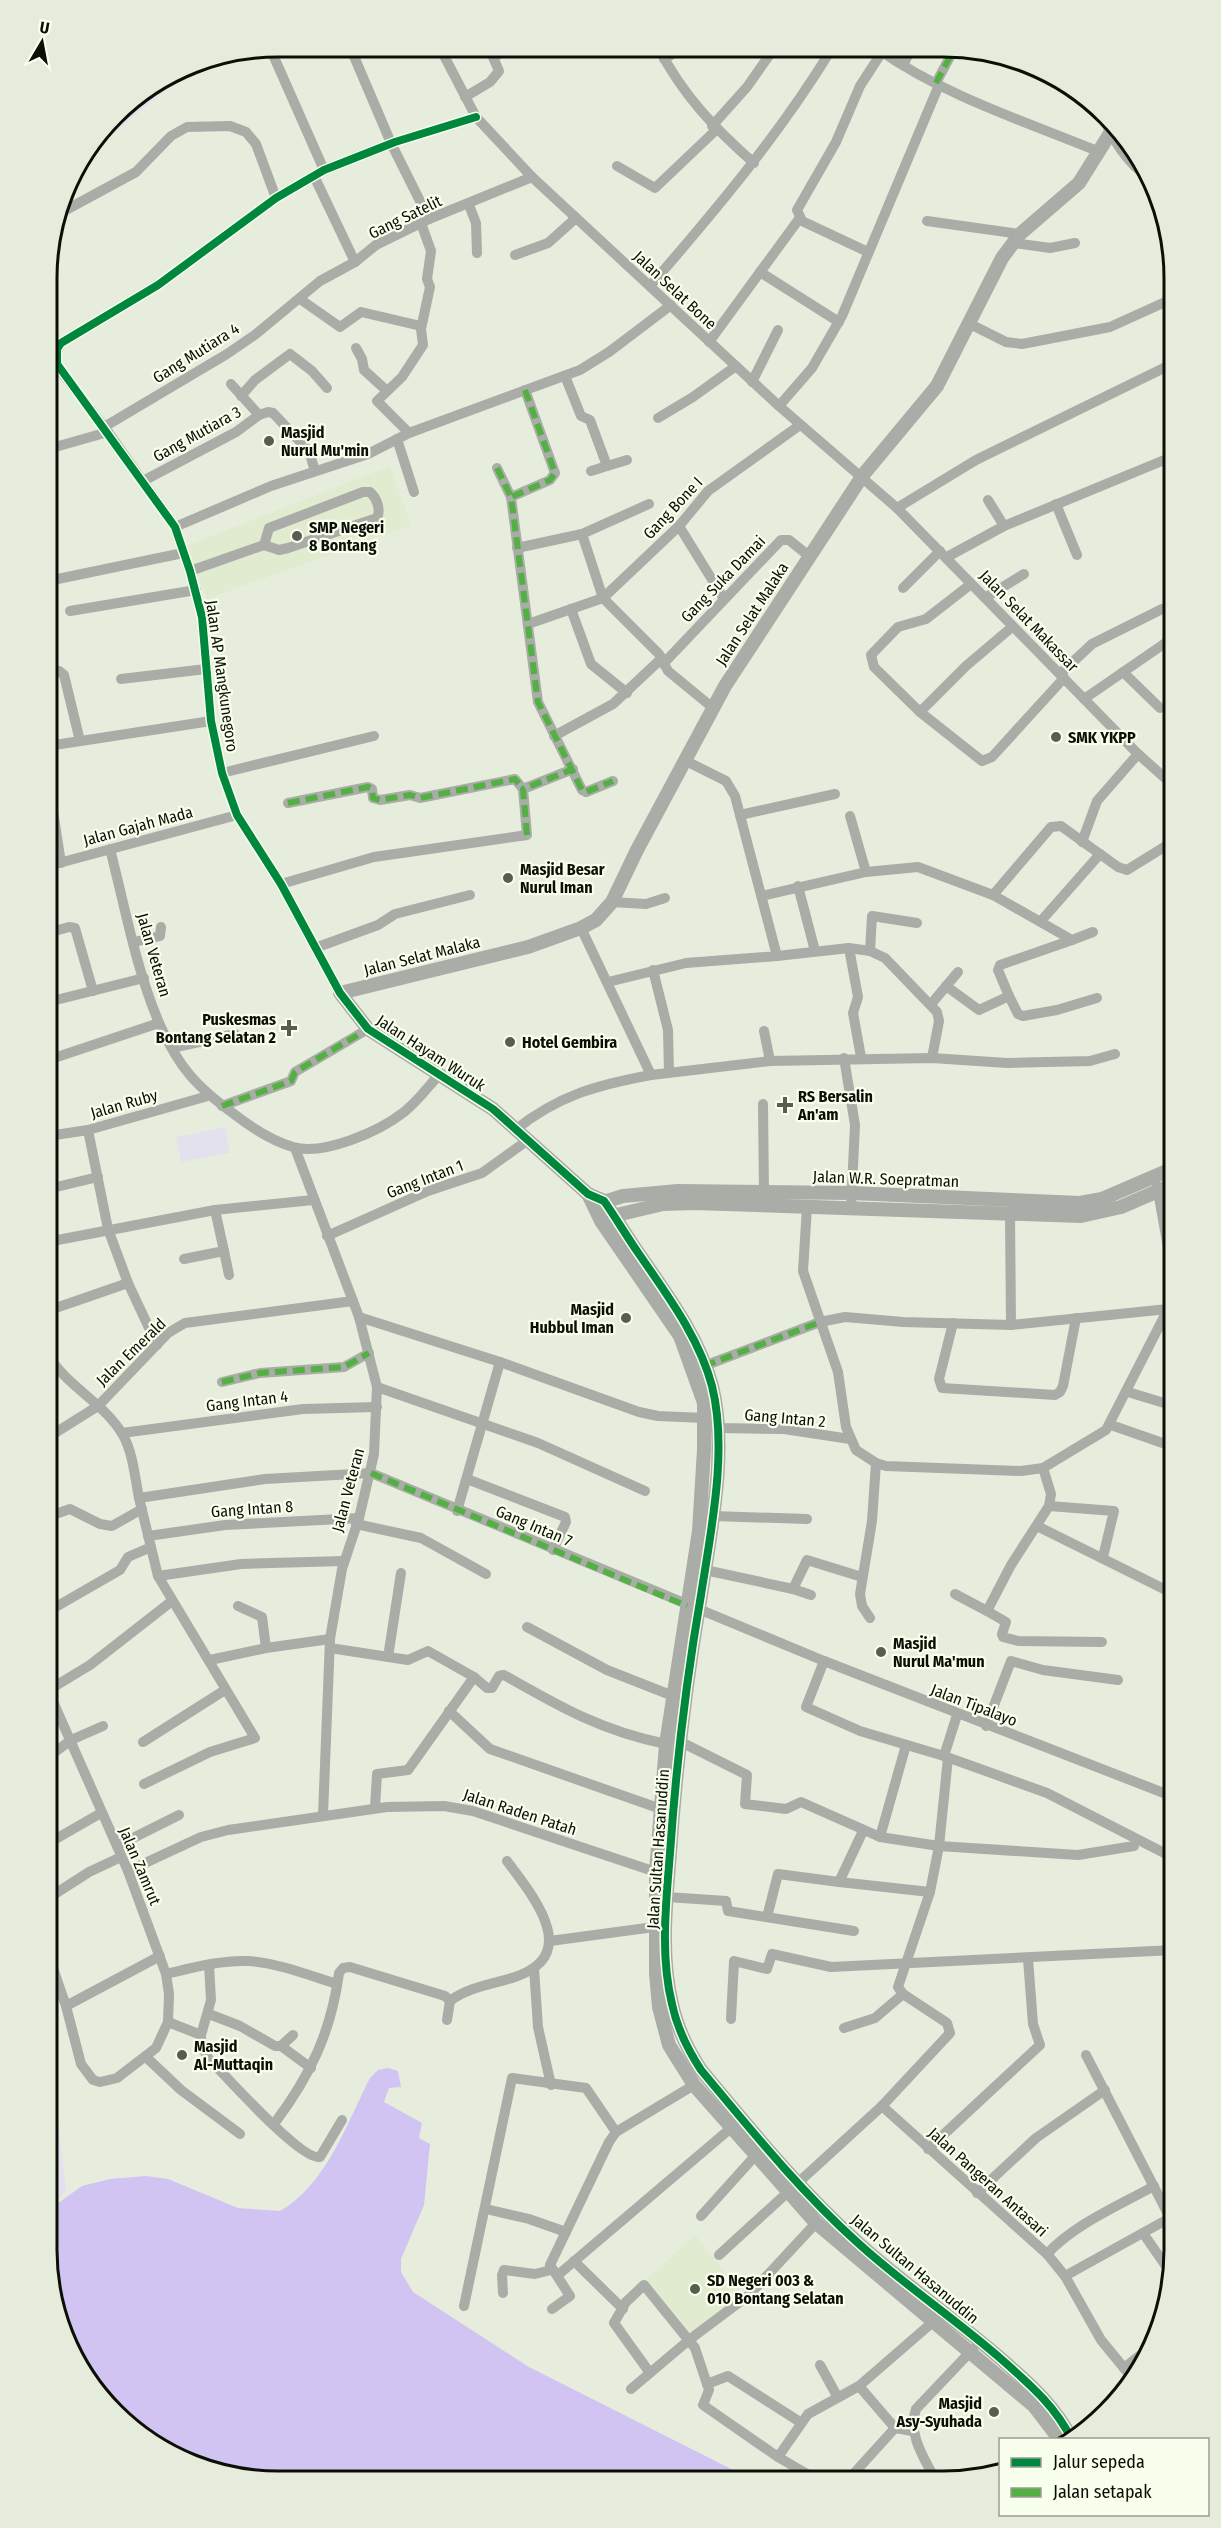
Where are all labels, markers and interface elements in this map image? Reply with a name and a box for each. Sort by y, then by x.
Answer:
north arrow [12,12,72,72]
text: U [38,18,51,38]
street label: Gang Satelit [365,191,445,243]
street label: Jalan Selat Bone [630,247,721,333]
street label: Gang Mutiara 4 [149,319,243,387]
street label: Gang Mutiara 3 [150,402,244,466]
place label: Masjid Nurul Mu'min [281,423,369,460]
marker: Masjid Nurul Mu'min [262,434,276,448]
street label: Gang Bone I [639,473,707,543]
place label: SMP Negeri 8 Bontang [309,518,384,555]
marker: SMP Negeri 8 Bontang [290,529,304,543]
street label: Gang Suka Damai [677,532,769,626]
street label: Jalan Selat Malaka [712,559,792,669]
street label: Jalan Selat Makassar [976,566,1083,676]
street label: Jalan AP Mangkunegoro [202,599,242,753]
place label: SMK YKPP [1068,728,1136,747]
marker: SMK YKPP [1049,730,1063,744]
street label: Jalan Gajah Mada [81,802,195,850]
place label: Masjid Besar Nurul Iman [520,860,605,897]
marker: Masjid Besar Nurul Iman [501,871,515,885]
street label: Jalan Veteran [133,911,175,999]
street label: Jalan Selat Malaka [362,932,482,980]
place label: Puskesmas Bontang Selatan 2 [156,1010,277,1047]
street label: Jalan Hayam Wuruk [373,1011,489,1096]
marker: Puskesmas Bontang Selatan 2 [280,1019,298,1037]
place label: Hotel Gembira [522,1033,617,1052]
marker: Hotel Gembira [503,1035,517,1049]
street label: Jalan Ruby [88,1085,161,1123]
place label: RS Bersalin An'am [797,1087,873,1124]
marker: RS Bersalin An'am [776,1096,794,1114]
street label: Gang Intan 1 [384,1156,466,1202]
street label: Jalan W.R. Soepratman [812,1167,960,1191]
place label: Masjid Hubbul Iman [530,1300,614,1337]
marker: Masjid Hubbul Iman [619,1311,633,1325]
street label: Jalan Emerald [92,1314,170,1390]
street label: Gang Intan 4 [205,1387,289,1415]
street label: Gang Intan 2 [744,1405,826,1431]
street label: Jalan Veteran [328,1446,368,1534]
street label: Gang Intan 8 [210,1497,294,1521]
street label: Gang Intan 7 [493,1501,575,1551]
place label: Masjid Nurul Ma'mun [893,1634,985,1671]
marker: Masjid Nurul Ma'mun [874,1645,888,1659]
street label: Jalan Tipalayo [928,1680,1020,1730]
street label: Jalan Sultan Hasanuddin [643,1768,673,1930]
street label: Jalan Raden Patah [461,1785,579,1839]
street label: Jalan Zamrut [115,1824,165,1909]
place label: Masjid Al-Muttaqin [193,2037,273,2074]
marker: Masjid Al-Muttaqin [175,2048,189,2062]
street label: Jalan Pangeran Antasari [924,2123,1052,2241]
street label: Jalan Sultan Hasanuddin [847,2210,983,2328]
place label: SD Negeri 003 & 010 Bontang Selatan [707,2271,844,2308]
marker: SD Negeri 003 & 010 Bontang Selatan [688,2282,702,2296]
place label: Masjid Asy-Syuhada [896,2394,982,2431]
marker: Masjid Asy-Syuhada [987,2405,1001,2419]
legend [999,2438,1209,2516]
text: Jalur sepeda [1053,2451,1145,2473]
text: Jalan setapak [1053,2481,1152,2503]

